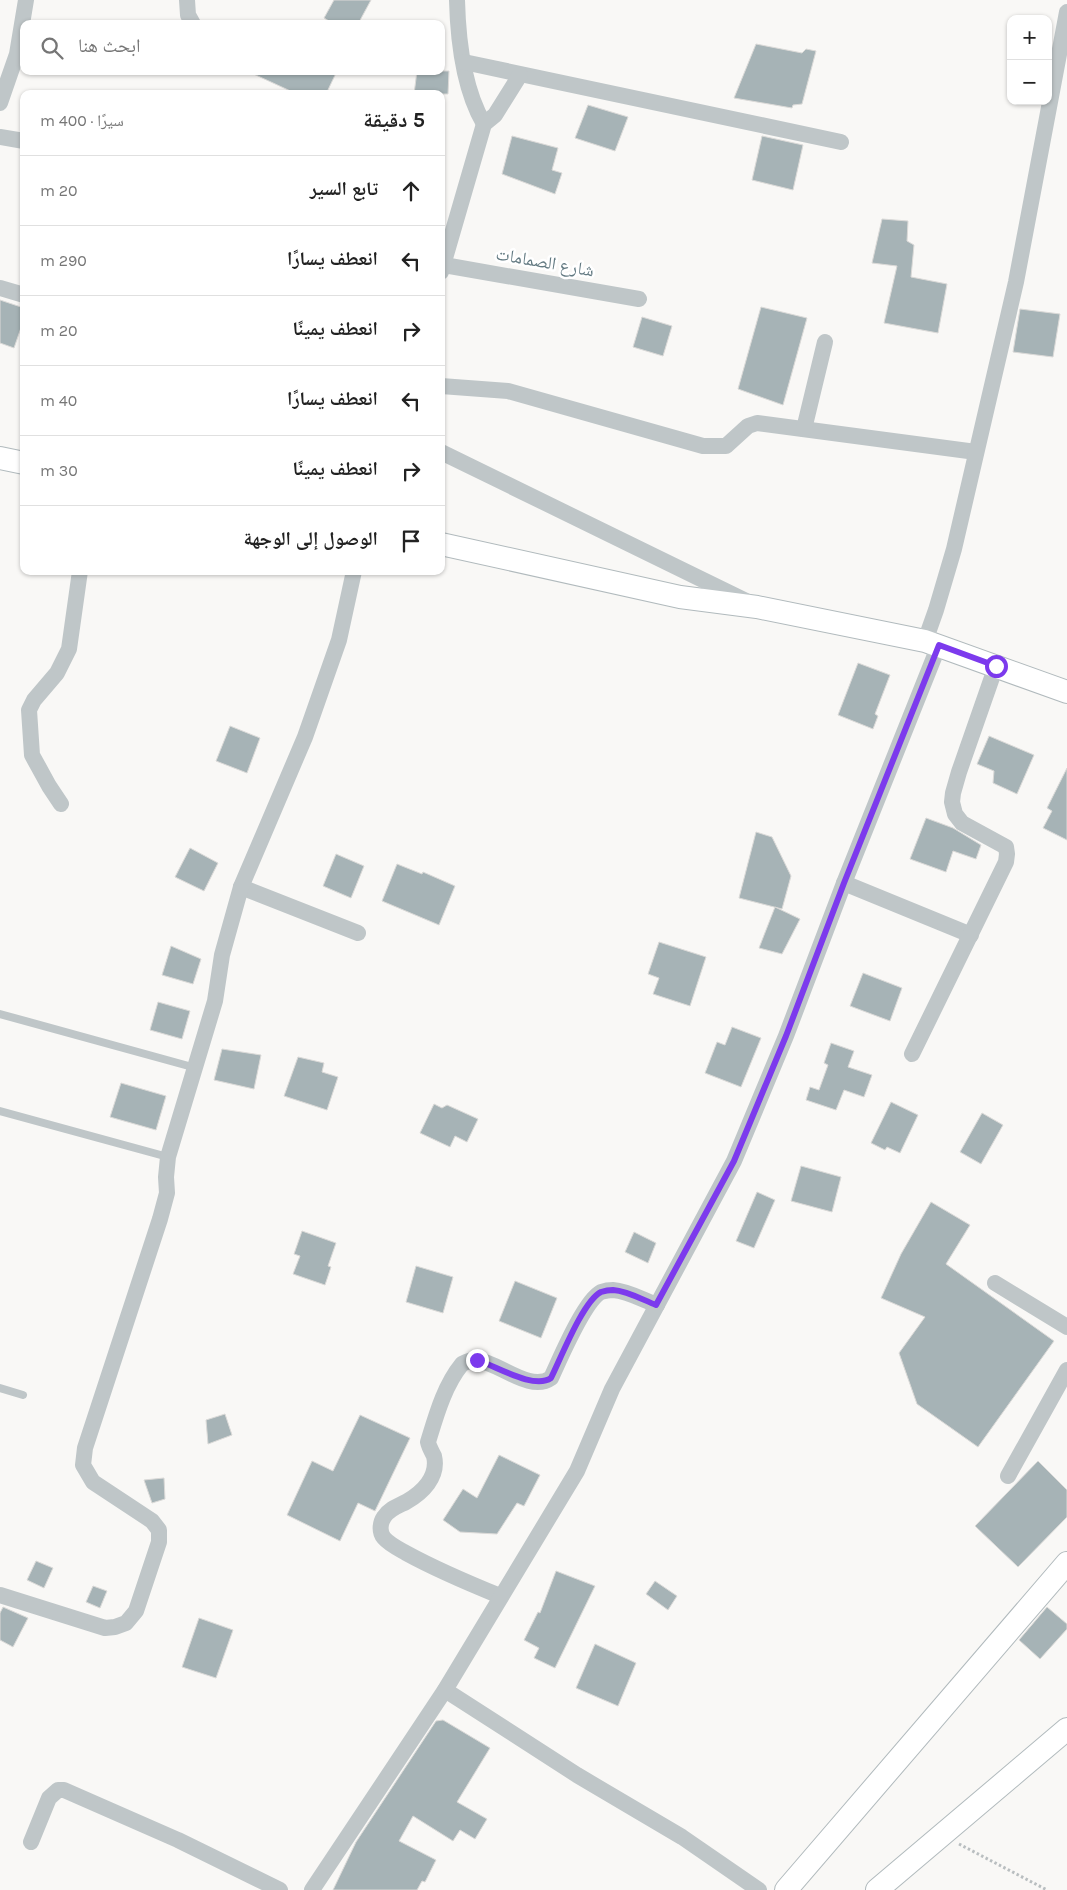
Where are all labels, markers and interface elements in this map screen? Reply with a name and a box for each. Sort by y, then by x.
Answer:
map controls [1007,15,1052,105]
button: + [1007,15,1052,60]
search box [20,20,445,75]
icon: search [38,34,66,62]
text: ابحث هنا [78,35,140,57]
button: − [1007,60,1052,105]
text: 5 دقيقة [363,108,425,132]
text: سيرًا · 400 m [40,111,124,130]
icon: ahead [397,177,425,205]
text: تابع السير [310,178,378,200]
text: 20 m [40,181,78,200]
street label: شارع الصمامات [494,243,596,281]
icon: left [397,247,425,275]
text: انعطف يسارًا [287,248,378,270]
text: 290 m [40,251,87,270]
icon: right [397,317,425,345]
text: انعطف يمينًا [293,318,378,340]
text: 20 m [40,321,78,340]
icon: left [397,387,425,415]
text: انعطف يسارًا [287,388,378,410]
text: 40 m [40,391,77,410]
icon: right [397,457,425,485]
text: انعطف يمينًا [293,458,378,480]
text: 30 m [40,461,78,480]
icon: arrive [397,527,425,555]
text: الوصول إلى الوجهة [243,528,378,550]
route start [985,655,1008,678]
route end [466,1349,489,1372]

